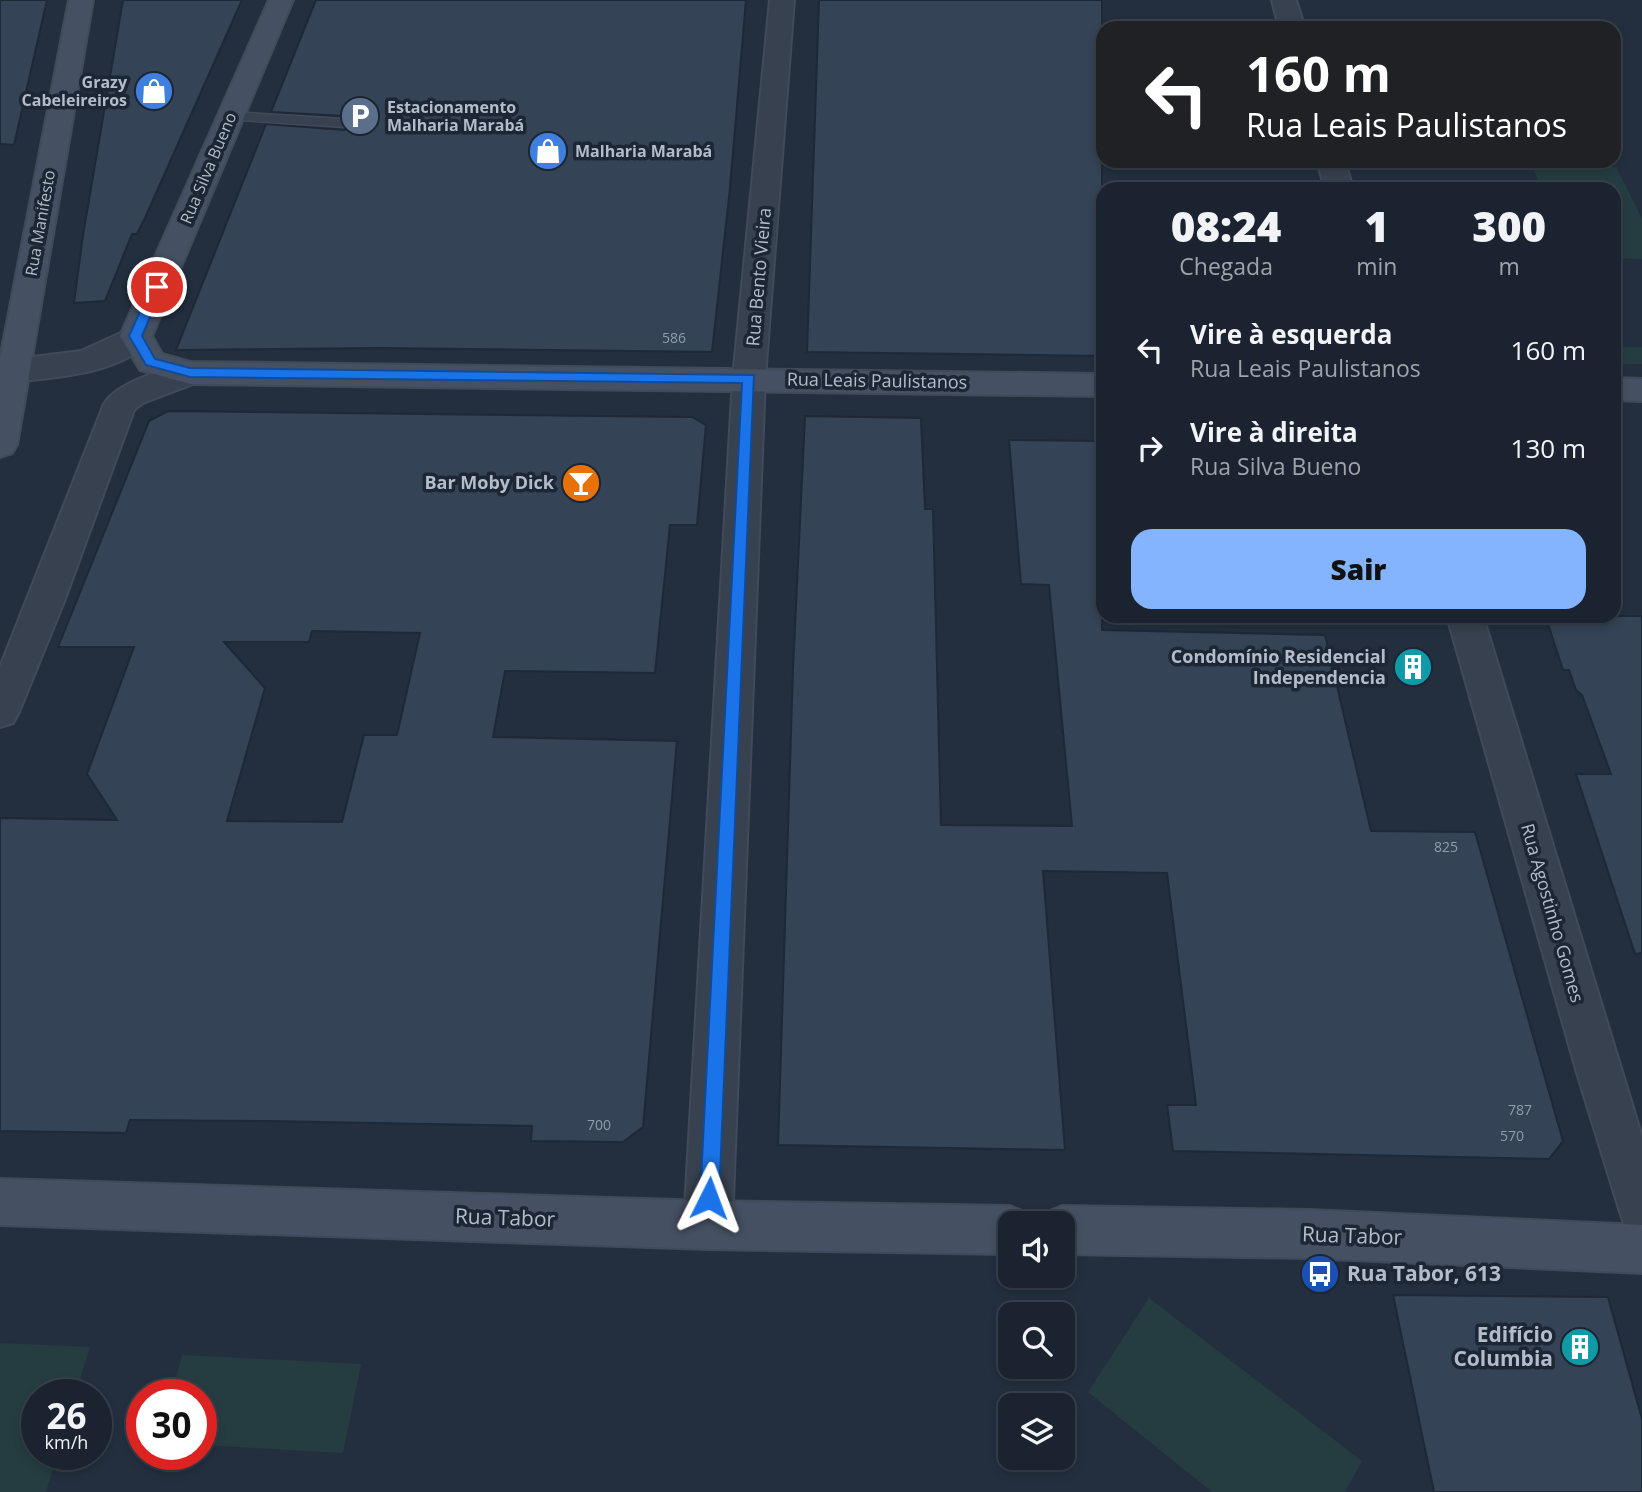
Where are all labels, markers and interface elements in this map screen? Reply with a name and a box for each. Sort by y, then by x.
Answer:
text: 160 m [1246,40,1391,106]
icon: left [1131,49,1222,140]
shop icon: Grazy Cabeleireiros [133,70,175,112]
place label: Grazy Cabeleireiros [22,71,128,111]
parking icon: Estacionamento Malharia Marabá [339,95,381,137]
place label: Estacionamento Malharia Marabá [387,96,524,136]
text: Rua Leais Paulistanos [1246,103,1567,146]
street label: Rua Silva Bueno [175,109,241,227]
shop icon: Malharia Marabá [527,130,569,172]
place label: Malharia Marabá [575,140,712,162]
street label: Rua Manifesto [20,168,60,278]
text: 08:24 [1171,197,1281,254]
text: 1 [1365,197,1389,254]
text: 300 [1472,197,1546,254]
street label: Rua Bento Vieira [740,207,776,347]
text: Chegada [1179,250,1273,282]
text: min [1356,250,1397,282]
text: m [1499,250,1520,282]
pin [127,257,187,317]
icon: arrive [138,268,176,306]
text: Vire à esquerda [1190,316,1392,352]
house number: 586 [662,328,686,347]
icon: left [1131,331,1169,369]
text: 160 m [1511,332,1586,368]
text: Rua Leais Paulistanos [1190,352,1421,384]
street label: Rua Leais Paulistanos [787,366,967,394]
text: Vire à direita [1190,414,1358,450]
icon: right [1131,429,1169,467]
text: 130 m [1511,430,1586,466]
text: Rua Silva Bueno [1190,450,1361,482]
bar icon: Bar Moby Dick [560,462,602,504]
place label: Bar Moby Dick [425,470,555,494]
button: Sair [1131,529,1586,609]
place label: Condomínio Residencial Independencia [1171,644,1386,689]
building icon: Condomínio Residencial Independencia [1392,646,1434,688]
street label: Rua Agostinho Gomes [1516,820,1590,1005]
house number: 825 [1434,837,1458,856]
house number: 787 [1508,1100,1532,1119]
house number: 700 [587,1115,611,1134]
house number: 570 [1500,1126,1524,1145]
position arrow [672,1161,746,1235]
street label: Rua Tabor [454,1201,556,1233]
map controls [998,1211,1075,1470]
button: sound [998,1211,1075,1288]
street label: Rua Tabor [1301,1219,1403,1251]
bus stop icon: Rua Tabor, 613 [1299,1253,1341,1295]
place label: Rua Tabor, 613 [1347,1259,1501,1287]
button: search [998,1302,1075,1379]
place label: Edifício Columbia [1453,1320,1553,1372]
building icon: Edifício Columbia [1559,1326,1601,1368]
speed limit sign: 30 [126,1379,217,1470]
text: 26 [46,1392,87,1439]
button: layers [998,1393,1075,1470]
text: km/h [45,1430,88,1454]

